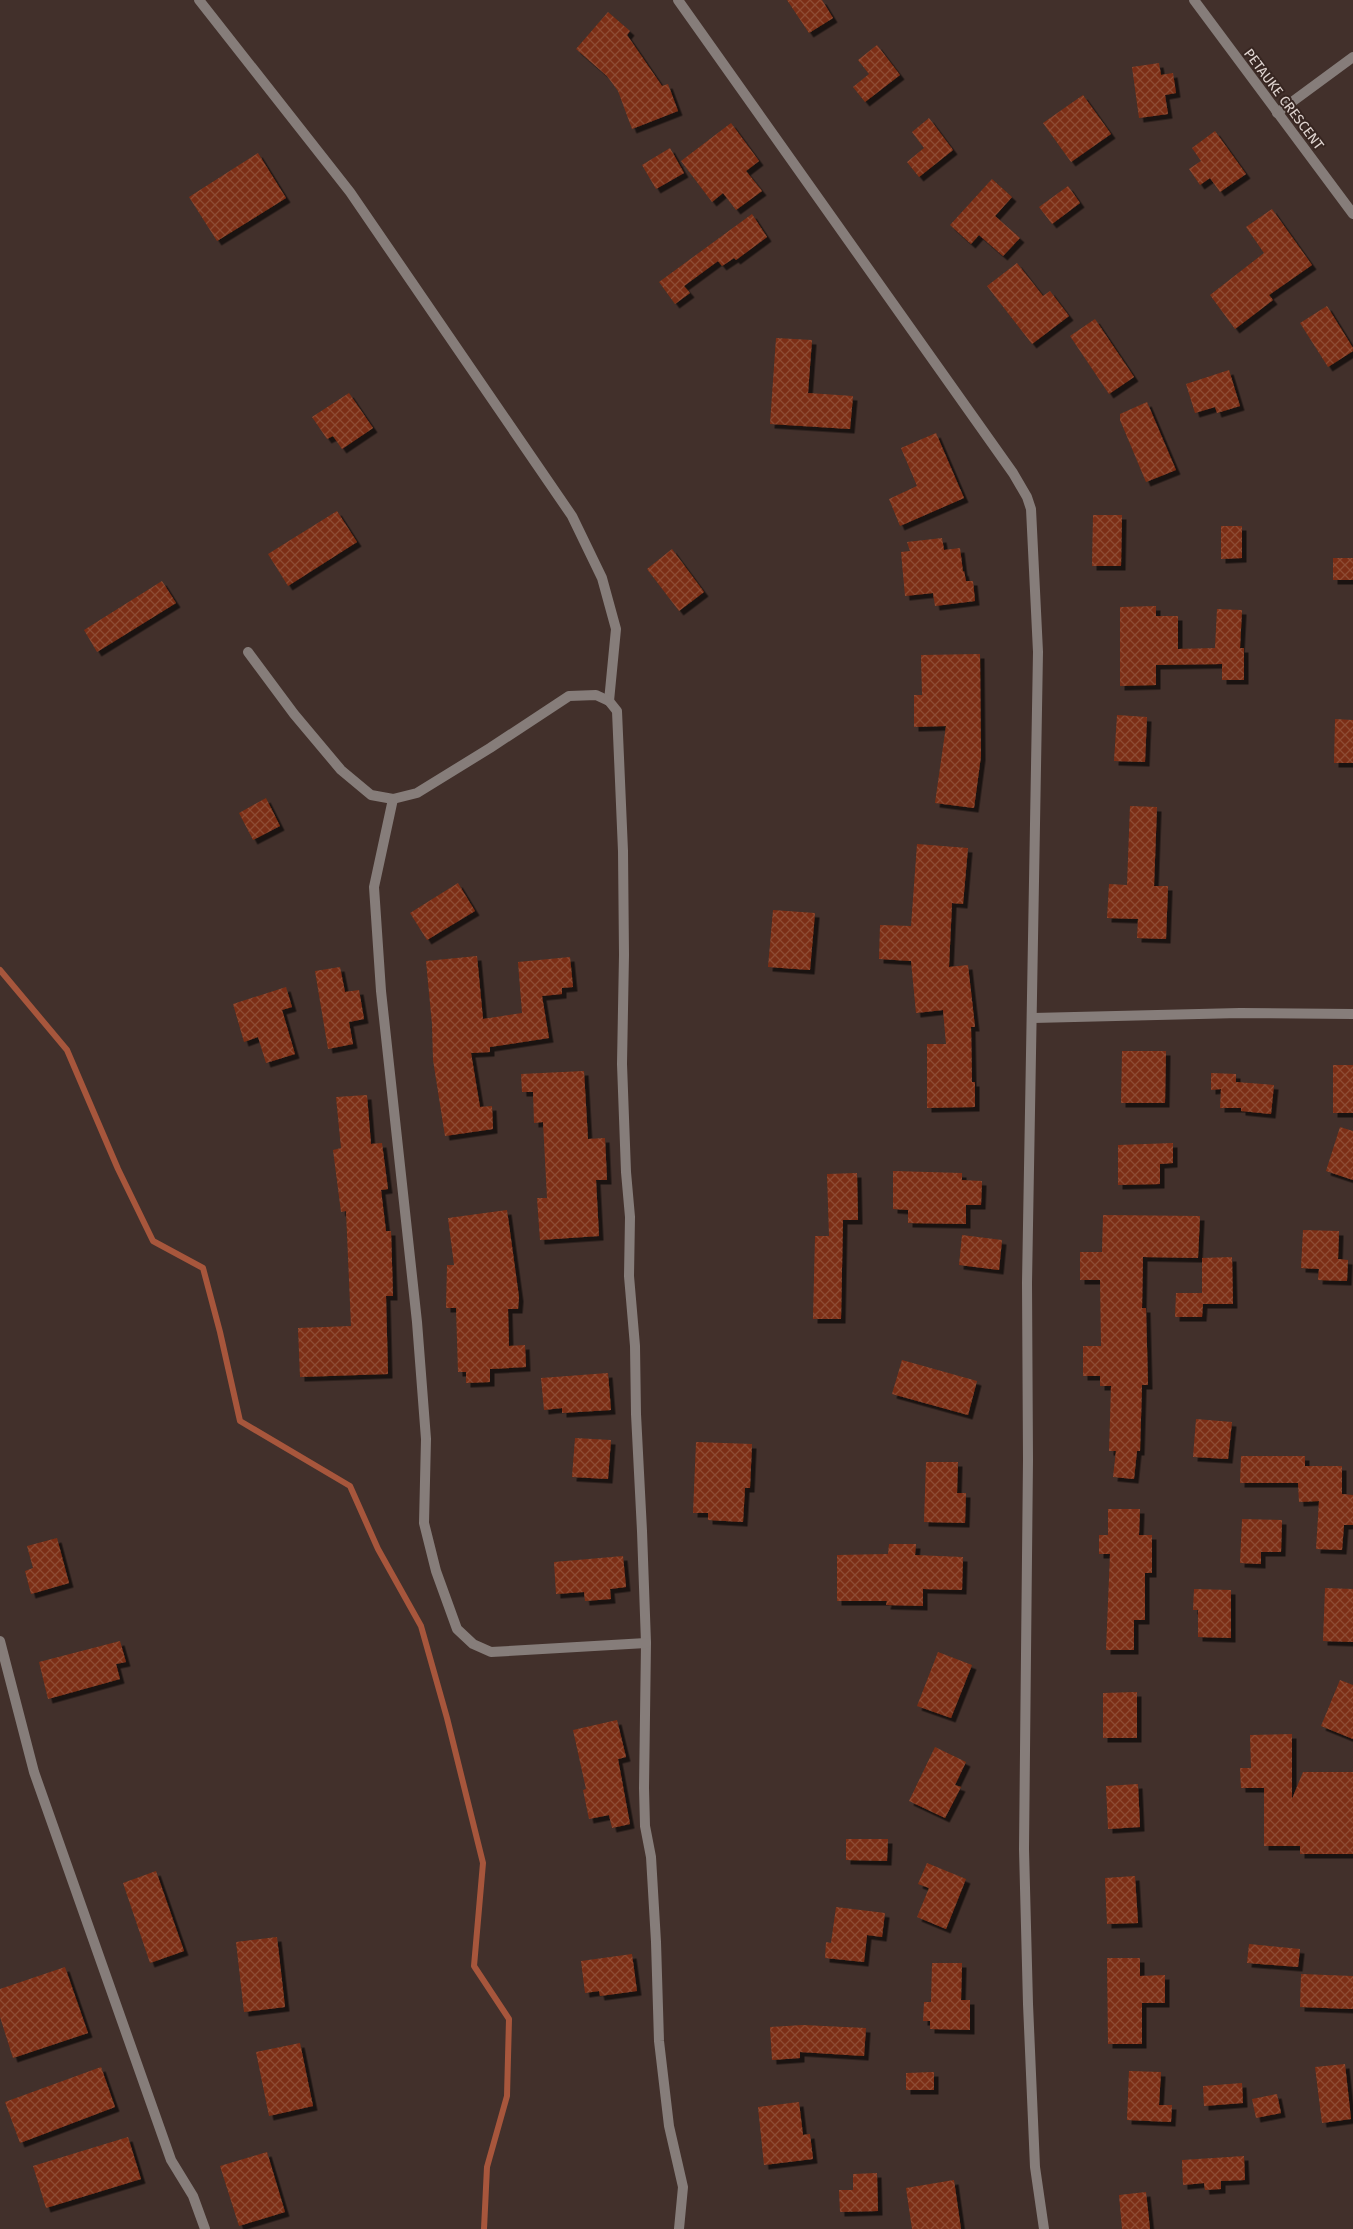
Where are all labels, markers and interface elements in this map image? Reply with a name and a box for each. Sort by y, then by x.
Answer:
street label: PETAUKE CRESCENT [1240,45,1328,154]

